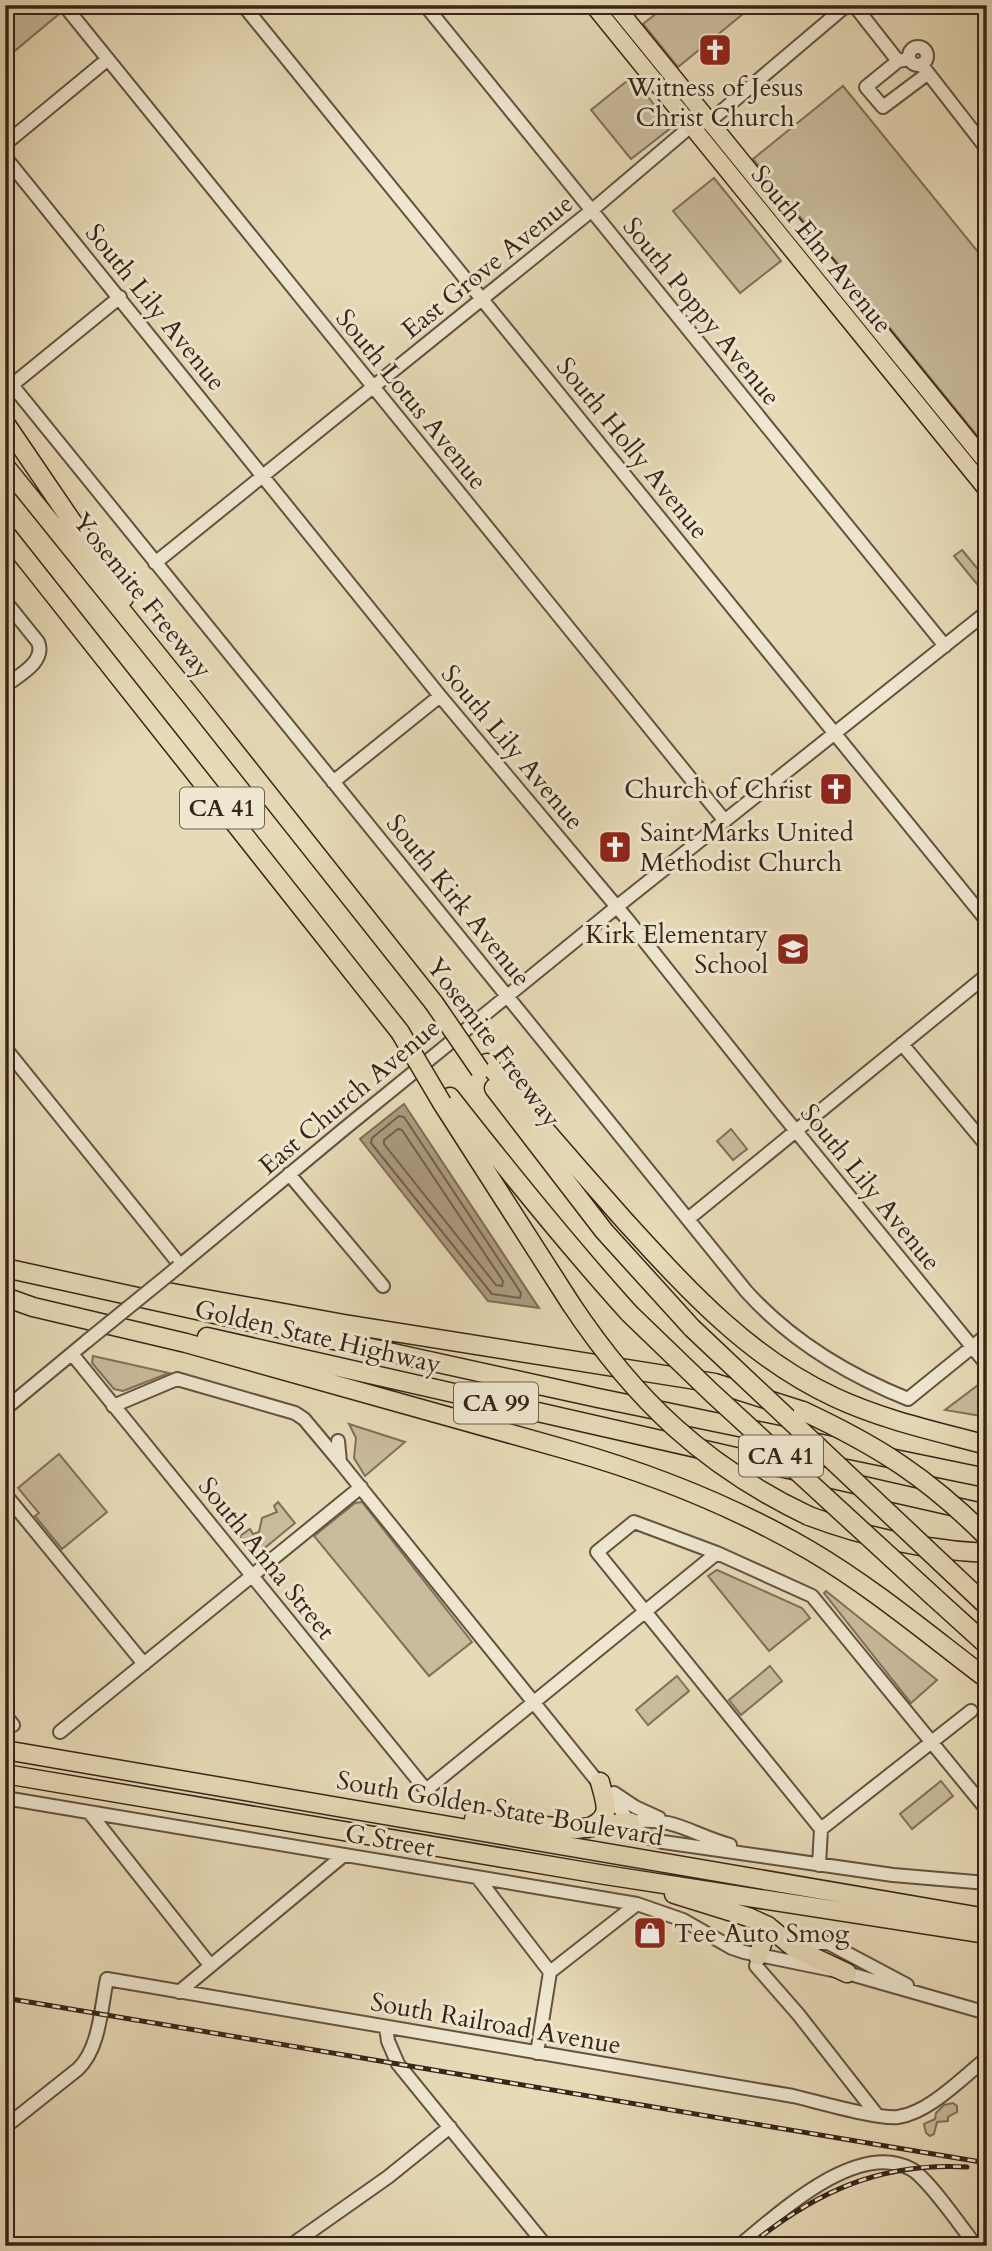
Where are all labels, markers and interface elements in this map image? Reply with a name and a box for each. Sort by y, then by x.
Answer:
church icon: Witness of Jesus Christ Church [696,31,734,69]
place label: Witness of Jesus Christ Church [626,70,803,135]
street label: South Elm Avenue [743,158,900,341]
street label: East Grove Avenue [394,186,581,347]
street label: South Poppy Avenue [615,210,789,413]
street label: South Lily Avenue [77,216,234,398]
street label: South Lotus Avenue [328,302,495,497]
street label: South Holly Avenue [548,350,717,547]
street label: Yosemite Freeway [65,505,221,686]
street label: South Lily Avenue [433,657,592,837]
church icon: Church of Christ [817,770,855,808]
place label: Church of Christ [624,772,812,807]
road number: CA 41 [180,788,264,828]
street label: South Kirk Avenue [378,807,539,994]
place label: Saint Marks United Methodist Church [640,815,854,880]
church icon: Saint Marks United Methodist Church [596,828,634,866]
place label: Kirk Elementary School [585,917,768,982]
school or university icon: Kirk Elementary School [774,930,812,968]
street label: Yosemite Freeway [418,950,569,1134]
street label: East Church Avenue [251,1010,447,1183]
street label: South Lily Avenue [792,1096,949,1278]
street label: Golden State Highway [191,1291,445,1382]
road number: CA 99 [454,1382,538,1423]
road number: CA 41 [739,1436,823,1476]
street label: South Anna Street [190,1470,343,1647]
street label: South Golden State Boulevard [334,1763,666,1854]
street label: G Street [342,1815,437,1866]
shop icon: Tee Auto Smog [631,1914,669,1952]
place label: Tee Auto Smog [674,1916,850,1951]
street label: South Railroad Avenue [368,1984,624,2063]

